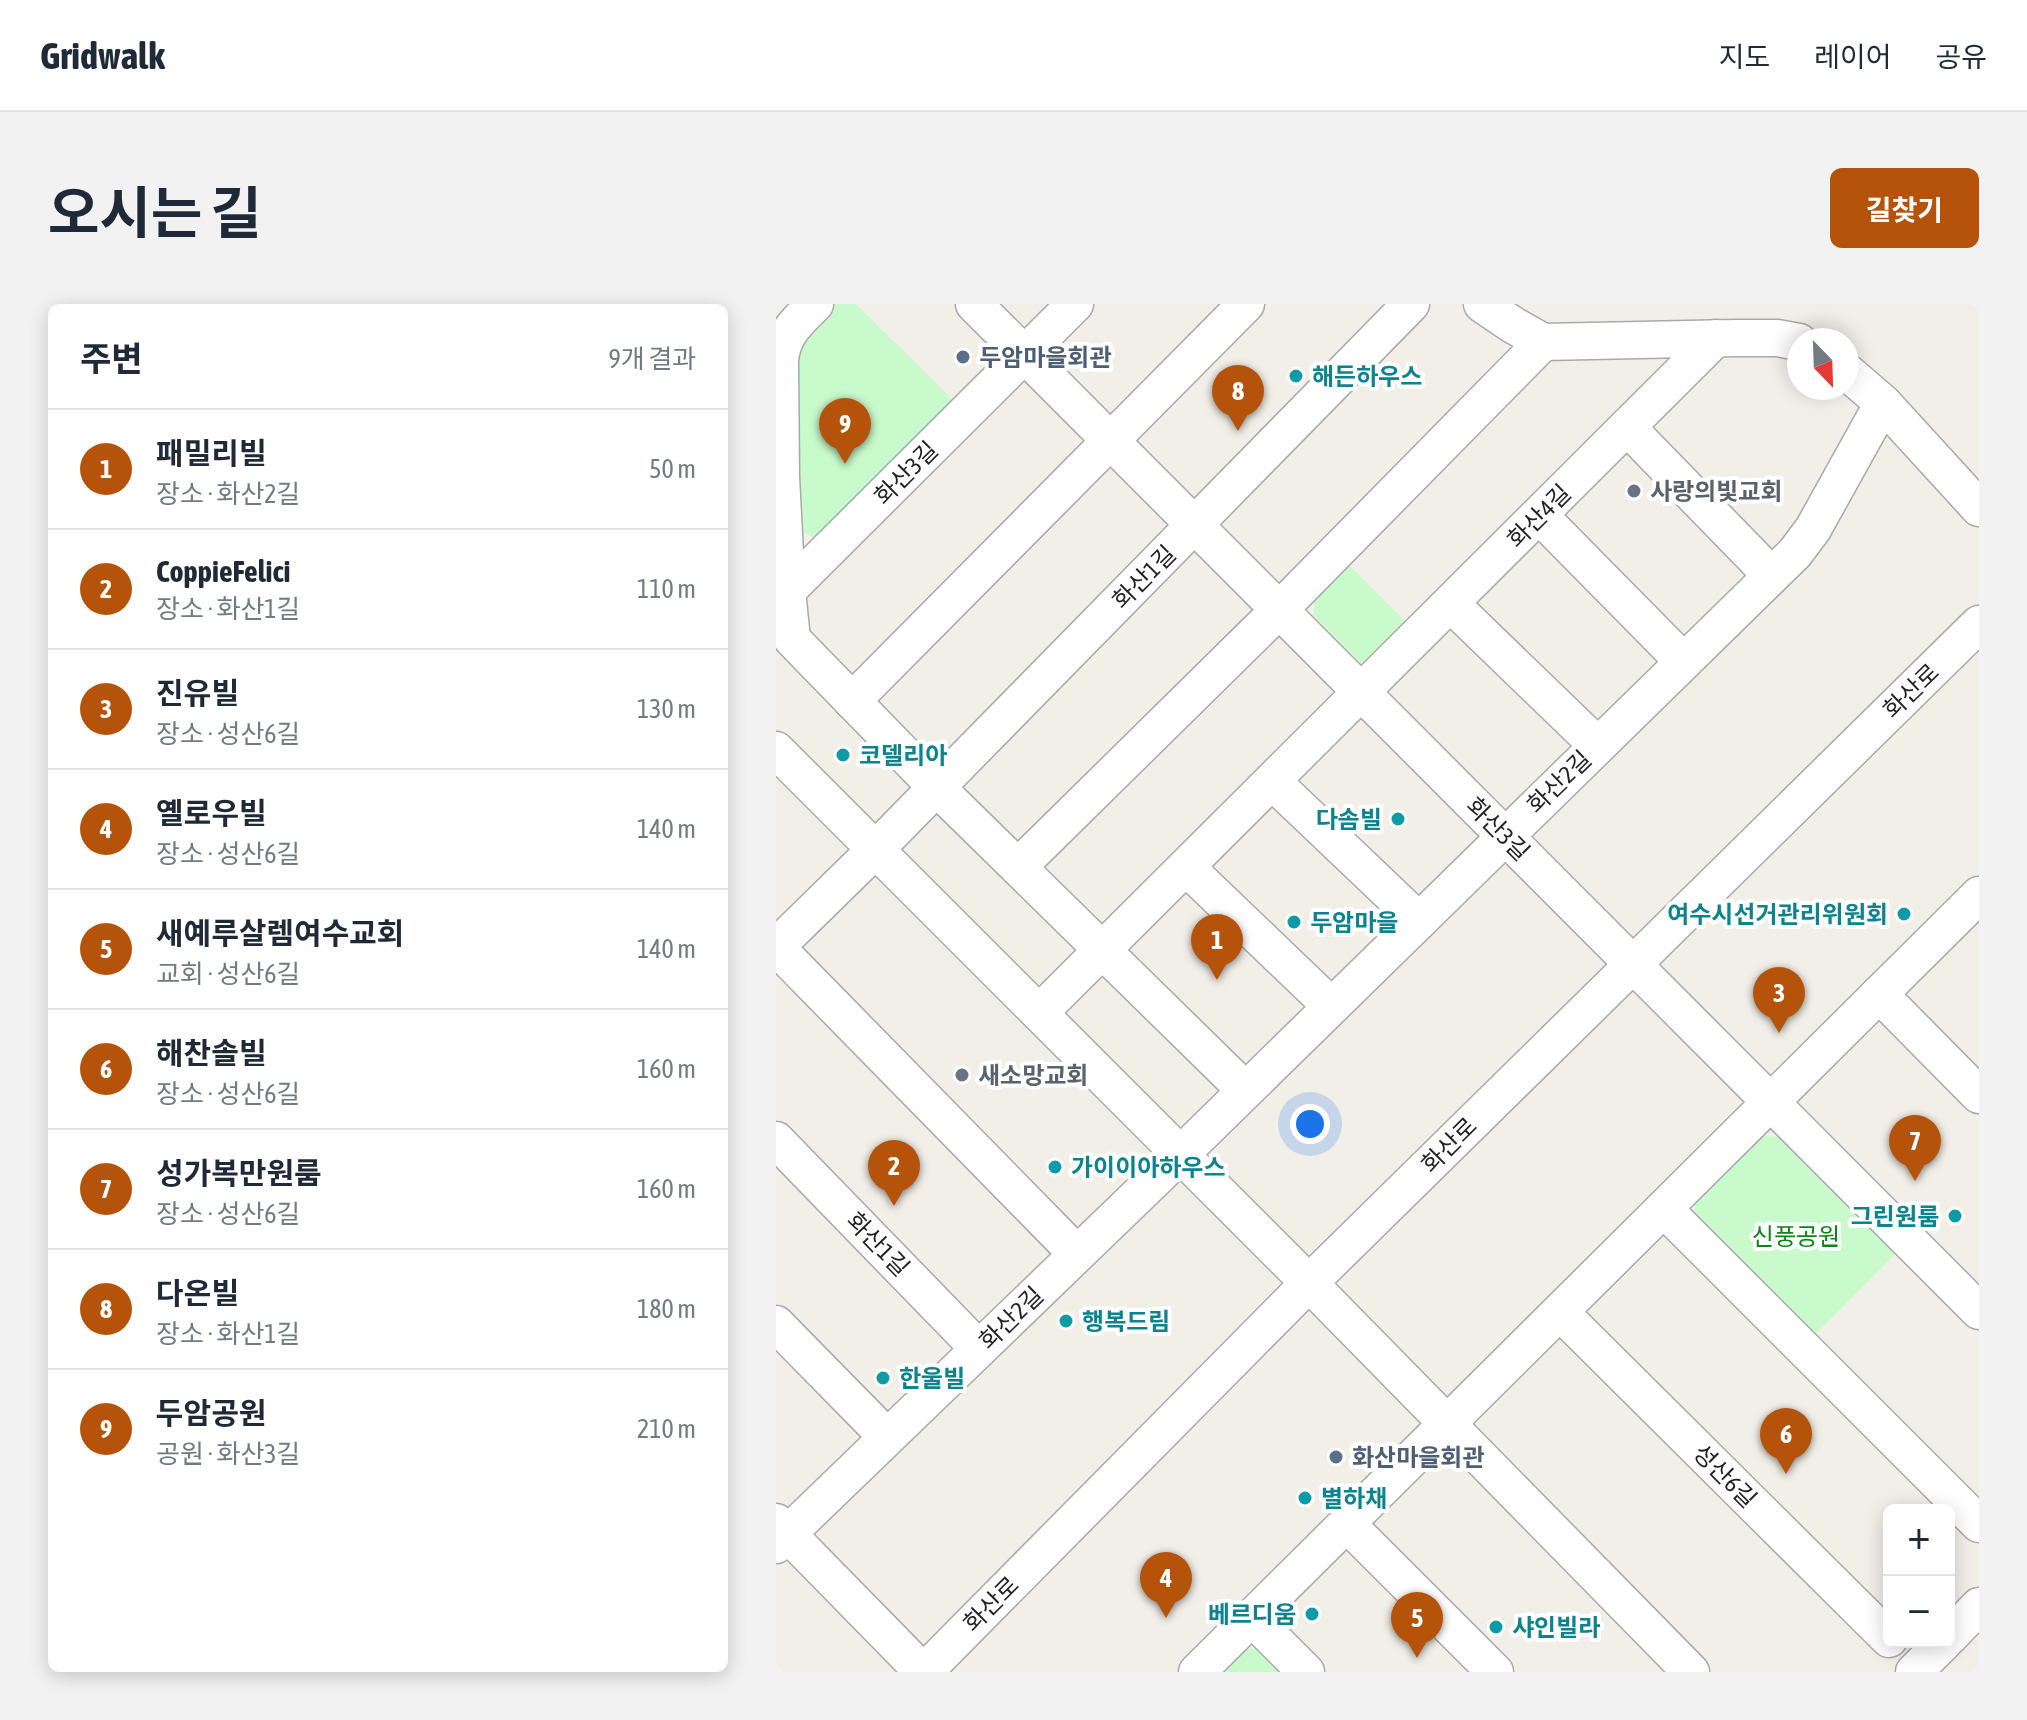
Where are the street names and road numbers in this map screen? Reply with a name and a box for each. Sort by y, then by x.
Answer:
street label: 화산3길 [869,436,943,510]
street label: 화산4길 [1502,479,1576,553]
street label: 화산1길 [1107,540,1181,614]
street label: 화산로 [1878,658,1944,724]
street label: 화산2길 [1522,745,1596,819]
street label: 화산3길 [1461,792,1535,866]
street label: 화산로 [1416,1112,1482,1178]
street label: 화산1길 [841,1207,915,1281]
street label: 화산2길 [974,1281,1048,1355]
street label: 성산6길 [1688,1439,1762,1513]
street label: 화산로 [958,1571,1024,1637]

